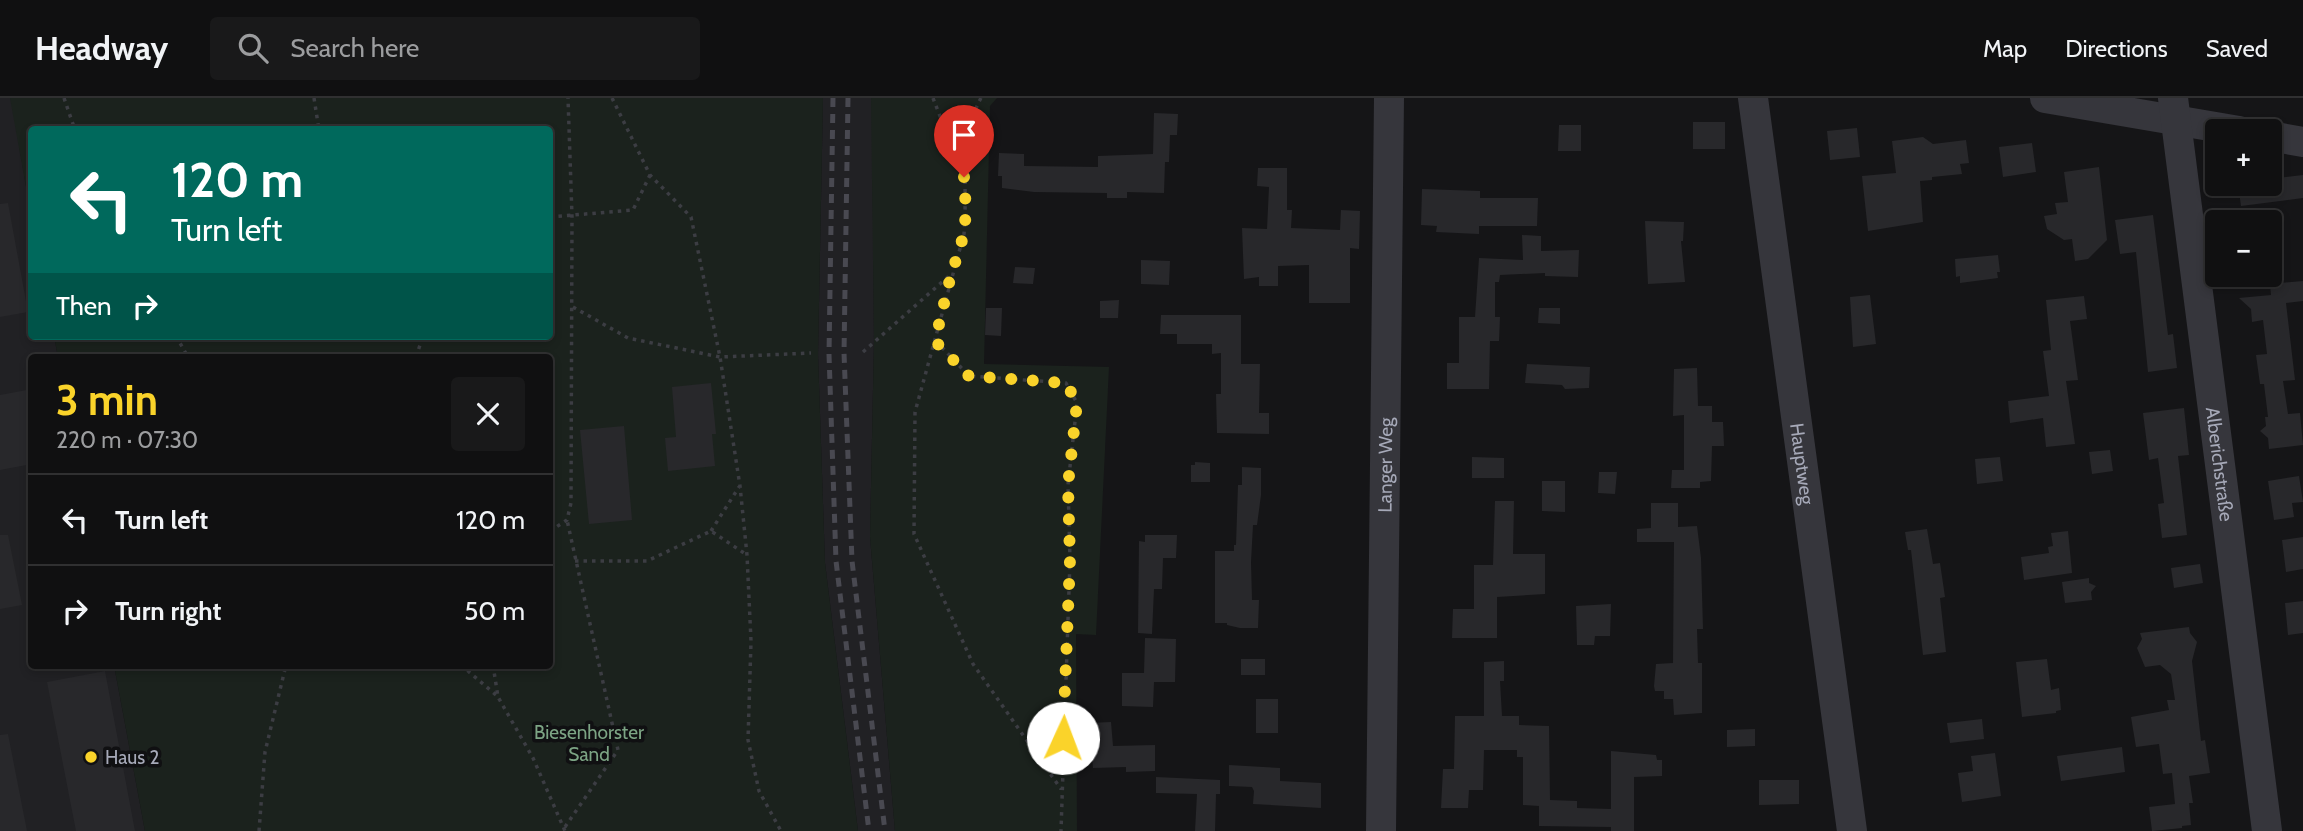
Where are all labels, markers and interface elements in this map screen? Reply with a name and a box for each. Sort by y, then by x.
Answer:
search box [210,17,700,80]
text: Headway [35,28,168,68]
icon: search [234,29,272,67]
text: Search here [290,32,419,64]
text: Map [1983,34,2027,63]
text: Directions [2065,34,2168,63]
text: Saved [2206,34,2268,63]
pin [934,105,994,177]
icon: arrive [945,116,983,154]
map controls [2205,119,2282,287]
button: + [2205,119,2282,196]
text: 120 m [171,150,303,209]
icon: left [56,154,147,245]
text: Turn left [171,210,282,249]
button: − [2205,210,2282,287]
icon: right [126,287,164,325]
text: Then [56,290,112,322]
text: 3 min [56,374,158,426]
button: close [451,377,525,451]
street label: Alberichstraße [2201,405,2239,523]
street label: Langer Weg [1373,417,1397,513]
street label: Hauptweg [1785,421,1819,506]
text: 220 m · 07:30 [56,426,198,454]
icon: left [56,501,94,539]
text: Turn left [115,504,208,536]
text: 120 m [456,504,525,536]
icon: right [56,592,94,630]
text: Turn right [115,595,221,627]
text: 50 m [464,595,525,627]
position arrow [1026,701,1100,775]
park label: Biesenhorster Sand [534,721,644,766]
place label: Haus 2 [105,746,159,769]
marker: Haus 2 [83,749,99,765]

